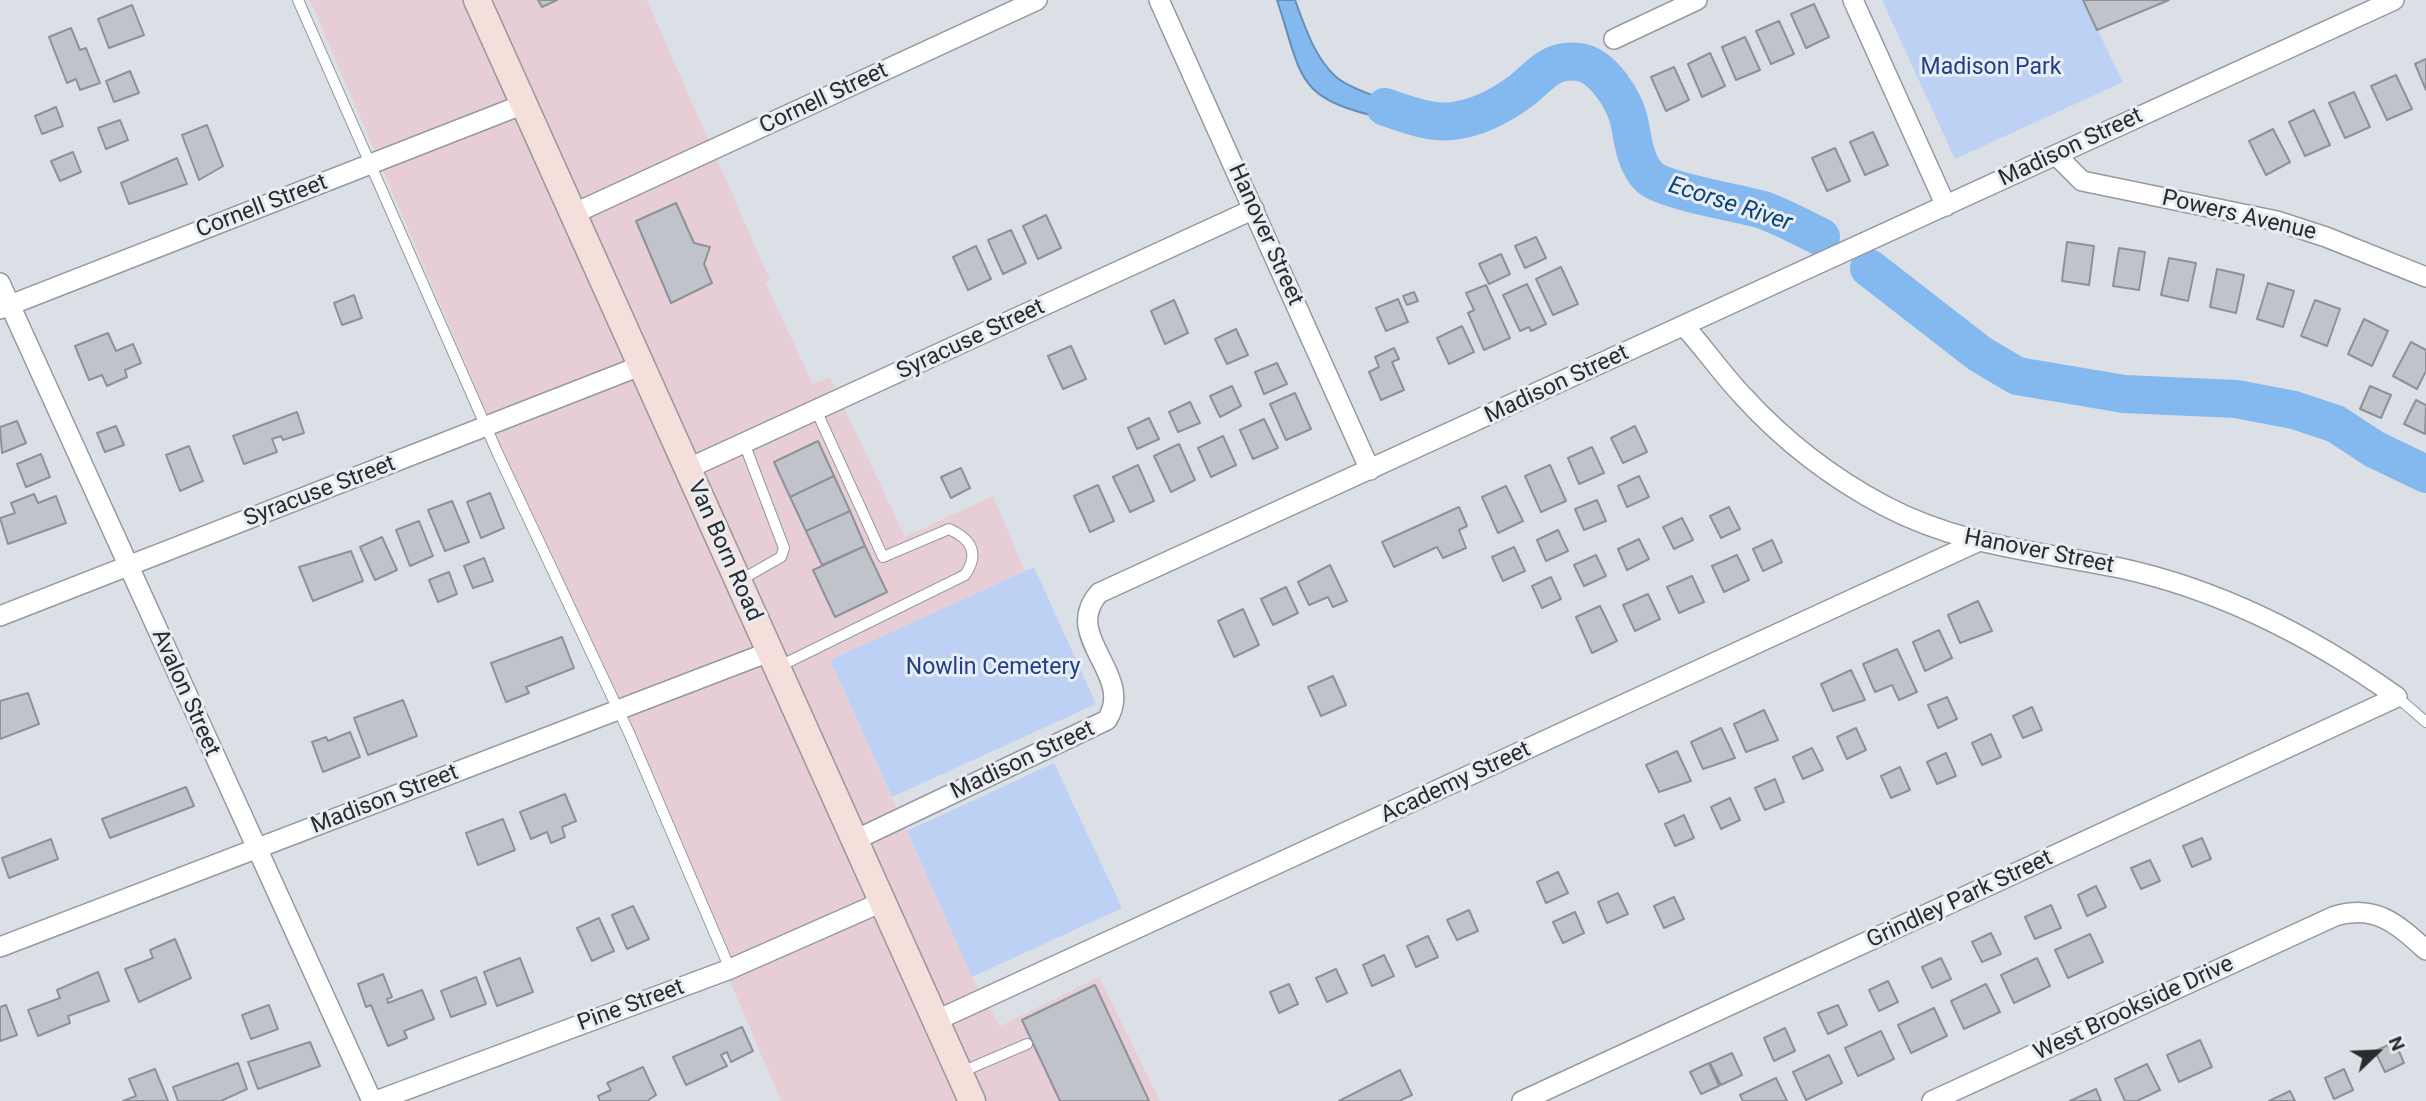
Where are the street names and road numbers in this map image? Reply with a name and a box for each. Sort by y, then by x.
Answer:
street label: Cornell Street [755,57,893,141]
street label: Madison Street [1995,103,2147,193]
street label: Hanover Street [1221,160,1309,310]
street label: Cornell Street [192,169,332,245]
street label: Powers Avenue [2159,185,2319,247]
street label: Syracuse Street [893,294,1049,386]
street label: Madison Street [1481,340,1633,430]
street label: Syracuse Street [241,451,399,533]
street label: Van Born Road [681,476,767,626]
street label: Hanover Street [1962,524,2116,580]
street label: Avalon Street [145,625,225,761]
street label: Madison Street [947,716,1099,806]
street label: Academy Street [1377,736,1535,830]
street label: Madison Street [308,759,462,841]
street label: Grindley Park Street [1863,845,2057,955]
street label: West Brookside Drive [2030,951,2238,1067]
street label: Pine Street [574,974,688,1038]

